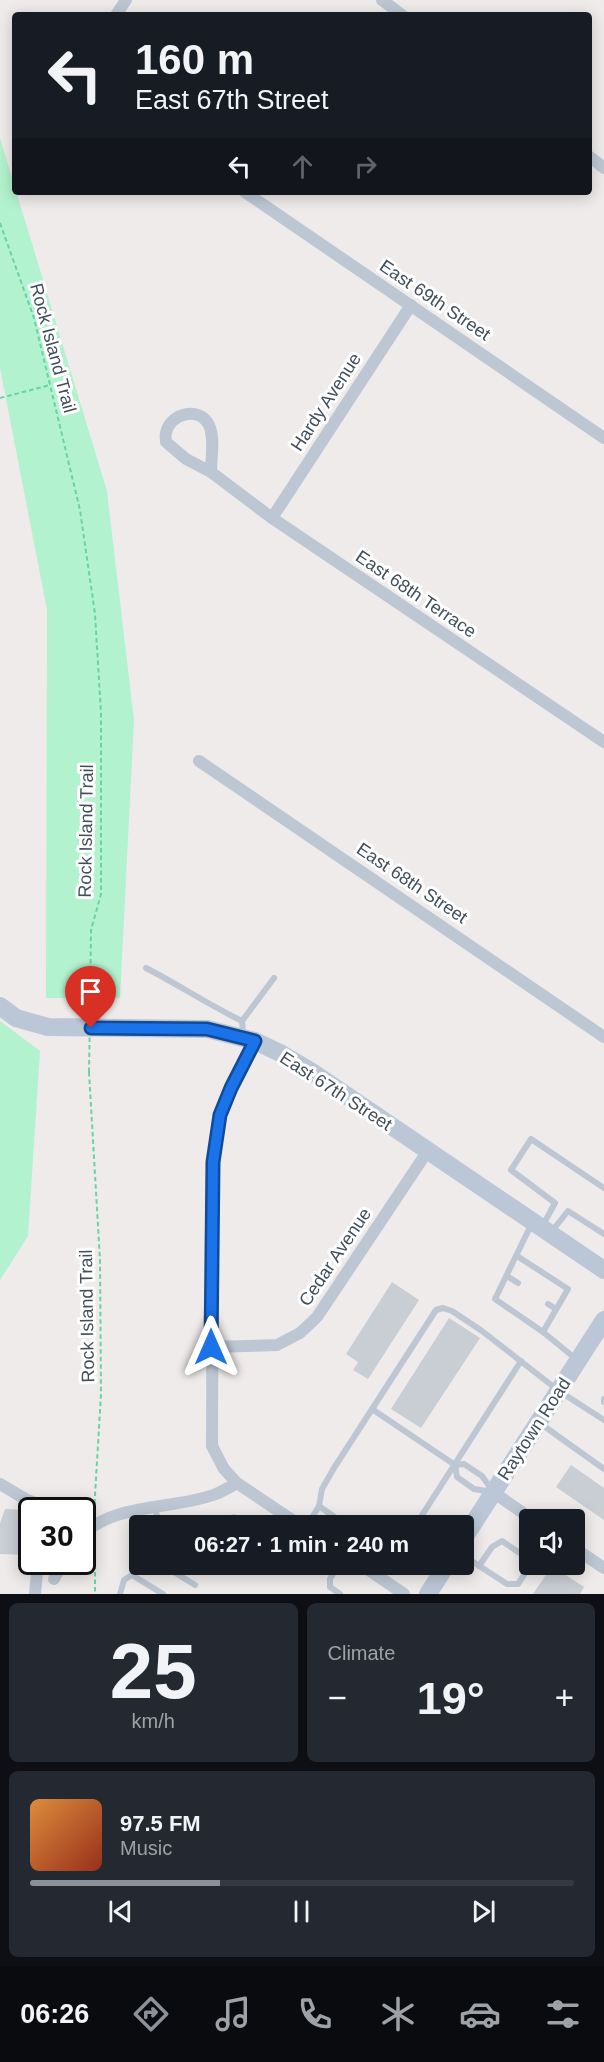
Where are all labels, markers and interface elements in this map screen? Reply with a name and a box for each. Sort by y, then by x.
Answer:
icon: left [36,36,114,114]
text: 160 m [135,36,254,83]
text: East 67th Street [135,85,329,115]
icon: left [223,150,256,183]
icon: ahead [286,150,319,183]
icon: right [349,150,382,183]
street label: East 69th Street [376,256,494,344]
street label: Rock Island Trail [26,281,80,415]
street label: Hardy Avenue [287,349,365,455]
street label: East 68th Terrace [352,546,480,642]
street label: Rock Island Trail [75,764,97,898]
street label: East 68th Street [353,839,471,927]
pin [65,966,116,1028]
icon: arrive [74,975,107,1008]
street label: East 67th Street [276,1047,396,1135]
street label: Cedar Avenue [295,1204,375,1310]
street label: Rock Island Trail [76,1249,98,1383]
position arrow [179,1315,243,1379]
street label: Raytown Road [493,1374,575,1484]
speed limit sign: 30 [18,1497,96,1575]
map controls [519,1509,585,1575]
button: sound [519,1509,585,1575]
text: 06:27 · 1 min · 240 m [194,1532,409,1557]
text: 25 [110,1627,197,1715]
text: Climate [328,1642,395,1664]
text: 19° [417,1673,485,1724]
text: − [328,1679,347,1716]
text: + [555,1679,574,1716]
text: km/h [132,1710,175,1732]
text: 97.5 FM [120,1811,201,1836]
text: Music [120,1837,172,1859]
icon: previous [104,1895,137,1928]
icon: pause [285,1895,318,1928]
icon: next [467,1895,500,1928]
icon: directions [130,1993,172,2035]
icon: music [212,1993,254,2035]
icon: phone [294,1993,336,2035]
icon: climate [377,1993,419,2035]
icon: car [459,1993,501,2035]
icon: filters [542,1993,584,2035]
text: 06:26 [20,1999,89,2029]

